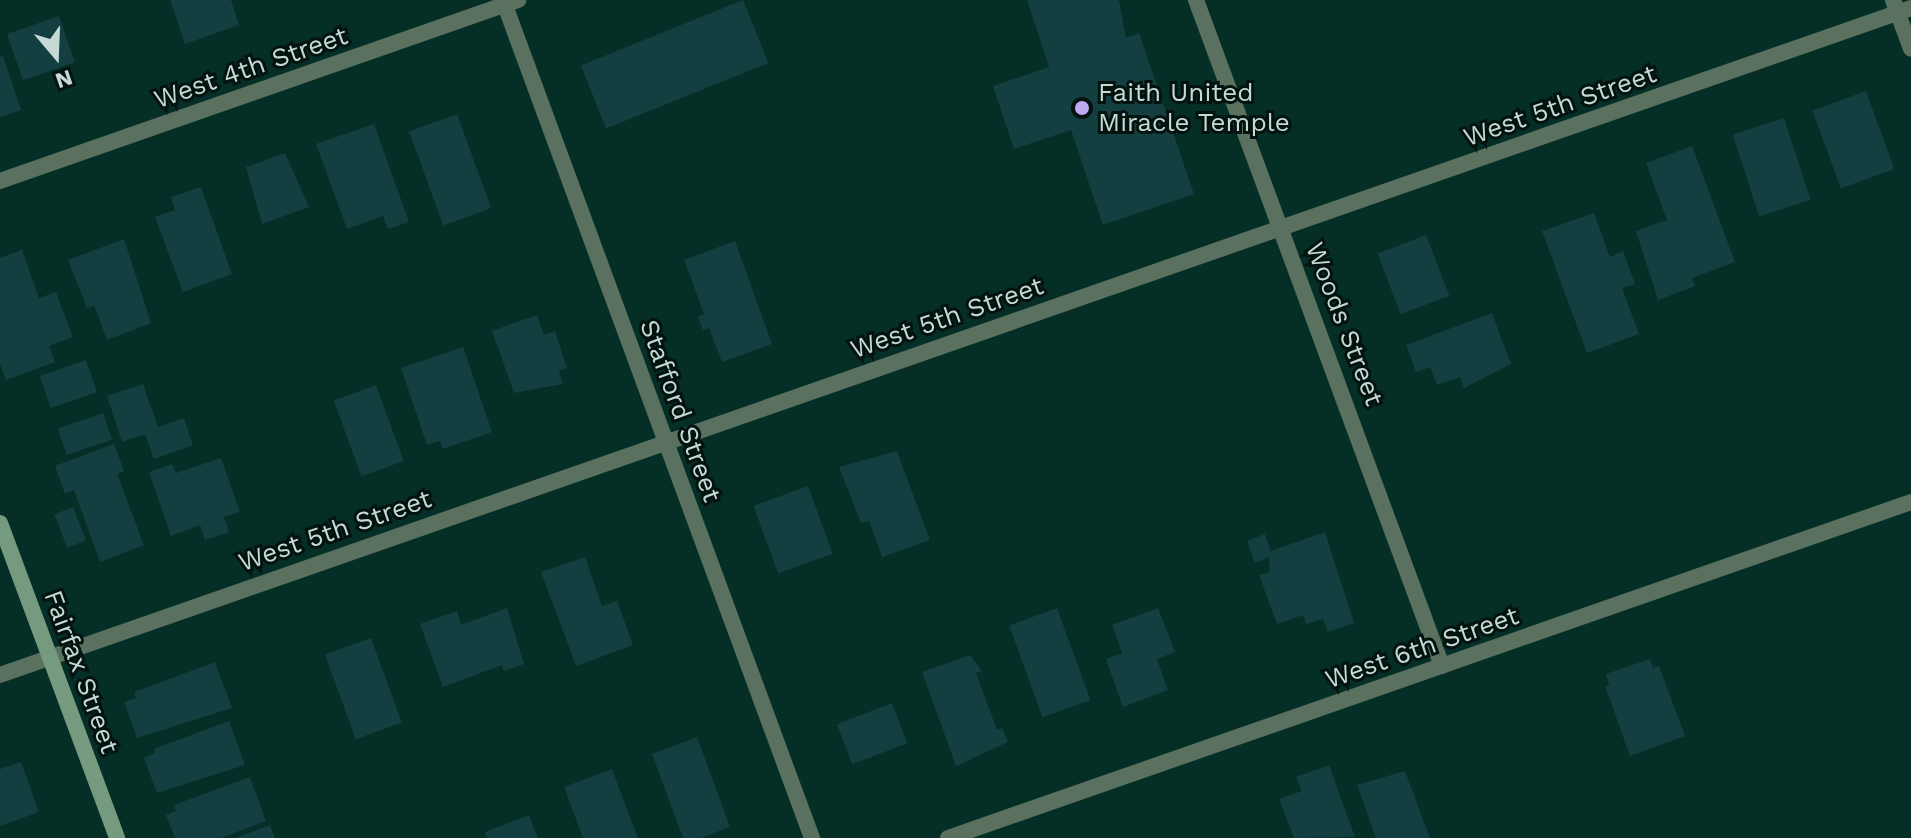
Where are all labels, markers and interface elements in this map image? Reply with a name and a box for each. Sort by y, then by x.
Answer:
north arrow [16,16,96,96]
street label: West 4th Street [150,20,352,116]
street label: West 5th Street [1460,58,1660,154]
text: N [52,65,76,94]
place label: Faith United Miracle Temple [1098,77,1290,138]
marker: Faith United Miracle Temple [1073,99,1091,117]
street label: Woods Street [1299,238,1389,410]
street label: West 5th Street [847,270,1047,366]
street label: Stafford Street [633,316,727,506]
street label: West 5th Street [235,483,435,579]
street label: Fairfax Street [37,586,125,758]
street label: West 6th Street [1321,600,1523,696]

